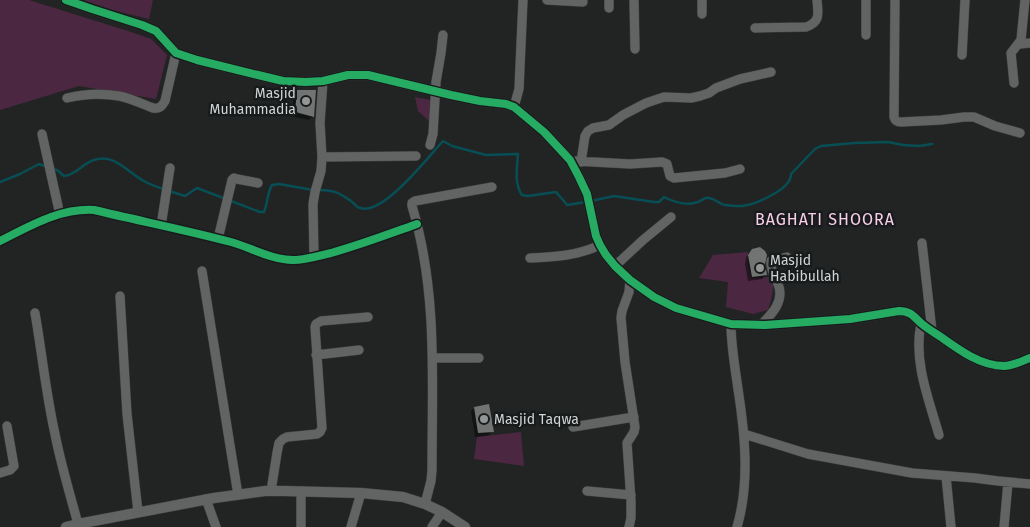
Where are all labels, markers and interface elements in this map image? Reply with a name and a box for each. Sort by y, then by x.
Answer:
place label: Masjid Muhammadia [210,85,296,118]
marker: Masjid Muhammadia [300,95,312,107]
district label: BAGHATI SHOORA [755,210,895,229]
place label: Masjid Habibullah [770,252,840,285]
marker: Masjid Habibullah [754,262,766,274]
place label: Masjid Taqwa [494,411,579,428]
marker: Masjid Taqwa [478,413,490,425]

